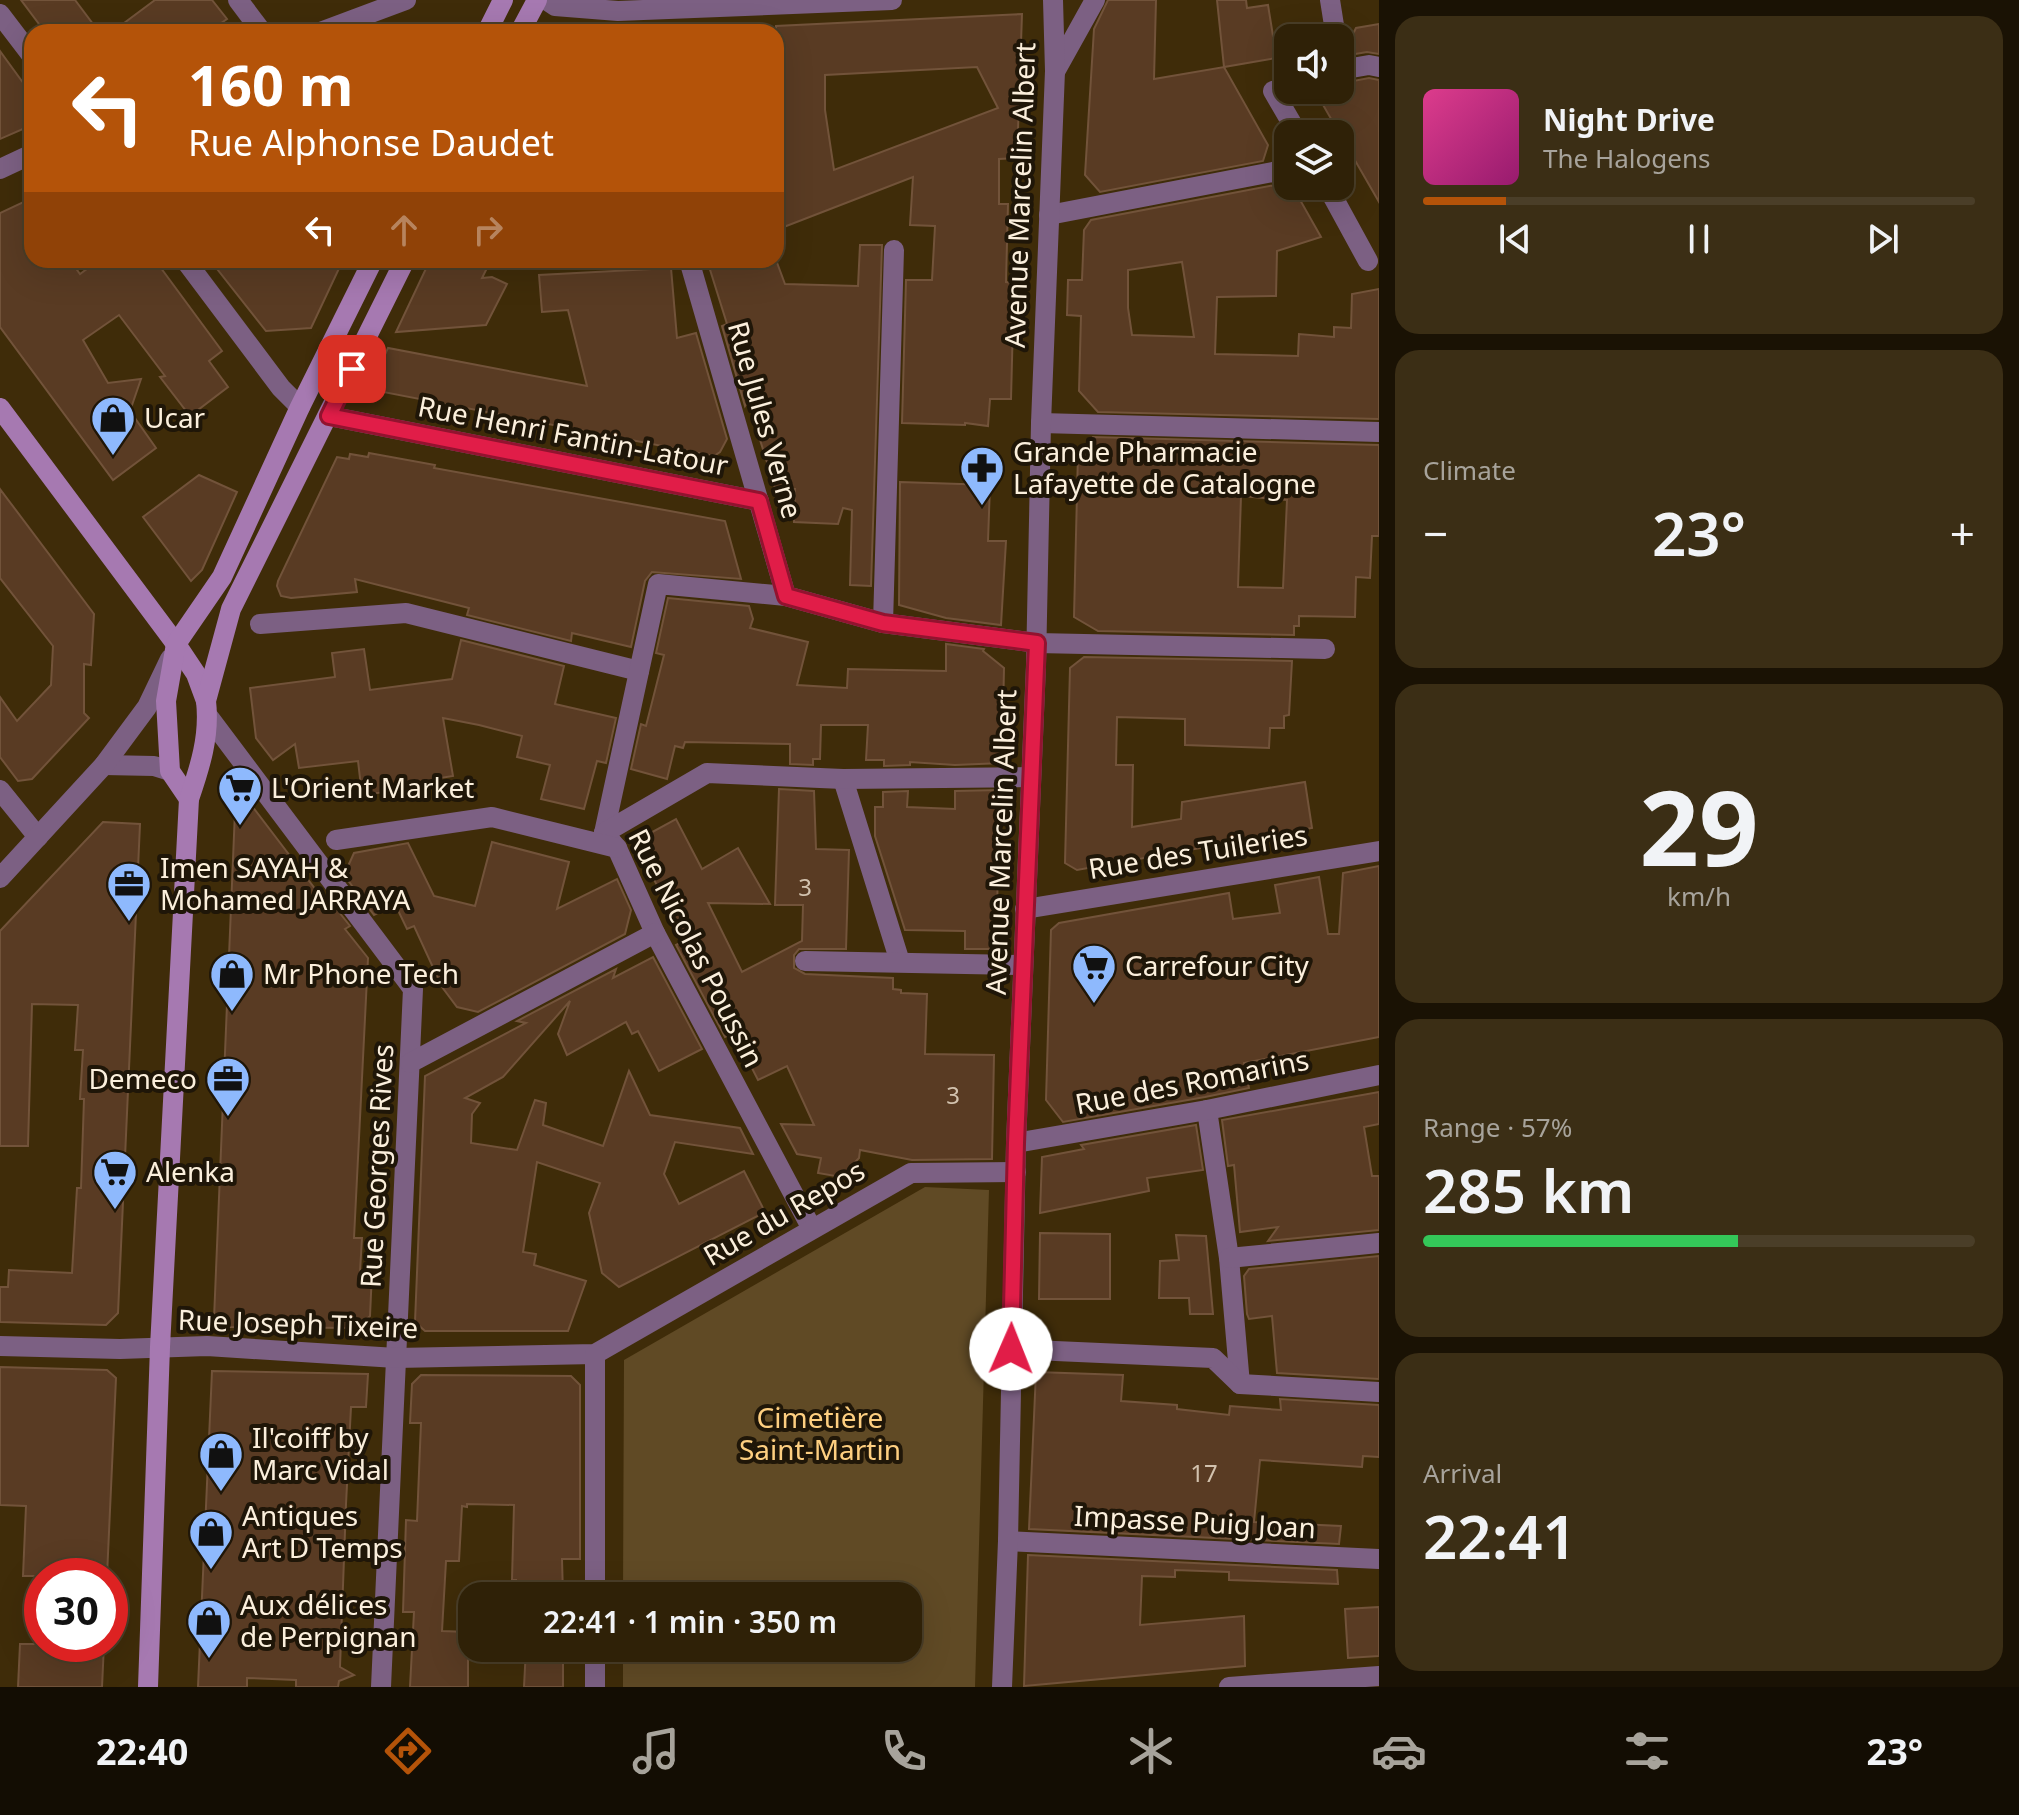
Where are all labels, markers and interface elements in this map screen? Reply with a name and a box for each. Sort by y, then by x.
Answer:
map controls [1274,24,1354,200]
button: sound [1274,24,1354,104]
street label: Avenue Marcelin Albert [995,42,1043,348]
text: 160 m [188,46,353,122]
icon: left [56,56,160,160]
text: Night Drive [1543,99,1715,140]
text: Rue Alphonse Daudet [188,118,554,167]
button: layers [1274,120,1354,200]
text: The Halogens [1543,140,1710,176]
icon: left [298,208,342,252]
icon: ahead [382,208,426,252]
icon: right [466,208,510,252]
icon: previous [1493,217,1537,261]
icon: pause [1677,217,1721,261]
icon: next [1861,217,1905,261]
street label: Rue Jules Verne [720,317,812,523]
pin [318,335,386,403]
icon: arrive [330,347,374,391]
street label: Rue Henri Fantin-Latour [415,386,732,484]
shop icon: Ucar [89,394,137,457]
place label: Ucar [144,398,206,436]
place label: Grande Pharmacie Lafayette de Catalogne [1013,432,1316,502]
pharmacy icon: Grande Pharmacie Lafayette de Catalogne [958,444,1006,507]
text: Climate [1423,452,1516,488]
text: 23° [1652,492,1746,574]
text: − [1423,503,1448,563]
text: + [1950,503,1975,563]
street label: Avenue Marcelin Albert [976,689,1024,995]
text: 29 [1640,755,1758,896]
supermarket icon: L'Orient Market [216,764,264,827]
place label: L'Orient Market [271,768,474,806]
street label: Rue des Tuileries [1086,815,1310,887]
street label: Rue Nicolas Poussin [620,822,773,1073]
place label: Imen SAYAH & Mohamed JARRAYA [160,848,411,918]
office icon: Imen SAYAH & Mohamed JARRAYA [105,860,153,923]
house number: 3 [798,870,812,903]
text: km/h [1667,878,1731,914]
supermarket icon: Carrefour City [1070,942,1118,1005]
place label: Carrefour City [1125,946,1310,984]
shop icon: Mr Phone Tech [208,950,256,1013]
place label: Mr Phone Tech [263,954,459,992]
street label: Rue des Romarins [1072,1040,1312,1122]
street label: Rue Georges Rives [351,1043,401,1289]
office icon: Demeco [204,1055,252,1118]
place label: Demeco [88,1059,197,1097]
house number: 3 [946,1078,960,1111]
text: Range · 57% [1423,1109,1572,1145]
supermarket icon: Alenka [91,1148,139,1211]
text: 285 km [1423,1149,1634,1231]
street label: Rue du Repos [696,1151,871,1274]
place label: Alenka [146,1152,235,1190]
street label: Rue Joseph Tixeire [177,1300,419,1346]
position arrow [969,1307,1053,1391]
park label: Cimetière Saint-Martin [739,1398,901,1468]
place label: Il'coiff by Marc Vidal [252,1418,389,1488]
shop icon: Il'coiff by Marc Vidal [197,1430,245,1493]
text: Arrival [1423,1455,1502,1491]
house number: 17 [1190,1456,1218,1489]
text: 22:41 [1423,1495,1577,1577]
place label: Antiques Art D Temps [242,1496,403,1566]
street label: Impasse Puig Joan [1073,1496,1317,1546]
shop icon: Antiques Art D Temps [187,1508,235,1571]
speed limit sign: 30 [24,1558,128,1662]
place label: Aux délices de Perpignan [240,1585,417,1655]
shop icon: Aux délices de Perpignan [185,1597,233,1660]
text: 22:41 · 1 min · 350 m [543,1601,837,1642]
icon: directions [380,1723,436,1779]
icon: music [628,1723,684,1779]
icon: phone [876,1723,932,1779]
icon: climate [1123,1723,1179,1779]
icon: car [1371,1723,1427,1779]
icon: filters [1619,1723,1675,1779]
text: 22:40 [96,1727,188,1776]
text: 23° [1867,1727,1923,1776]

